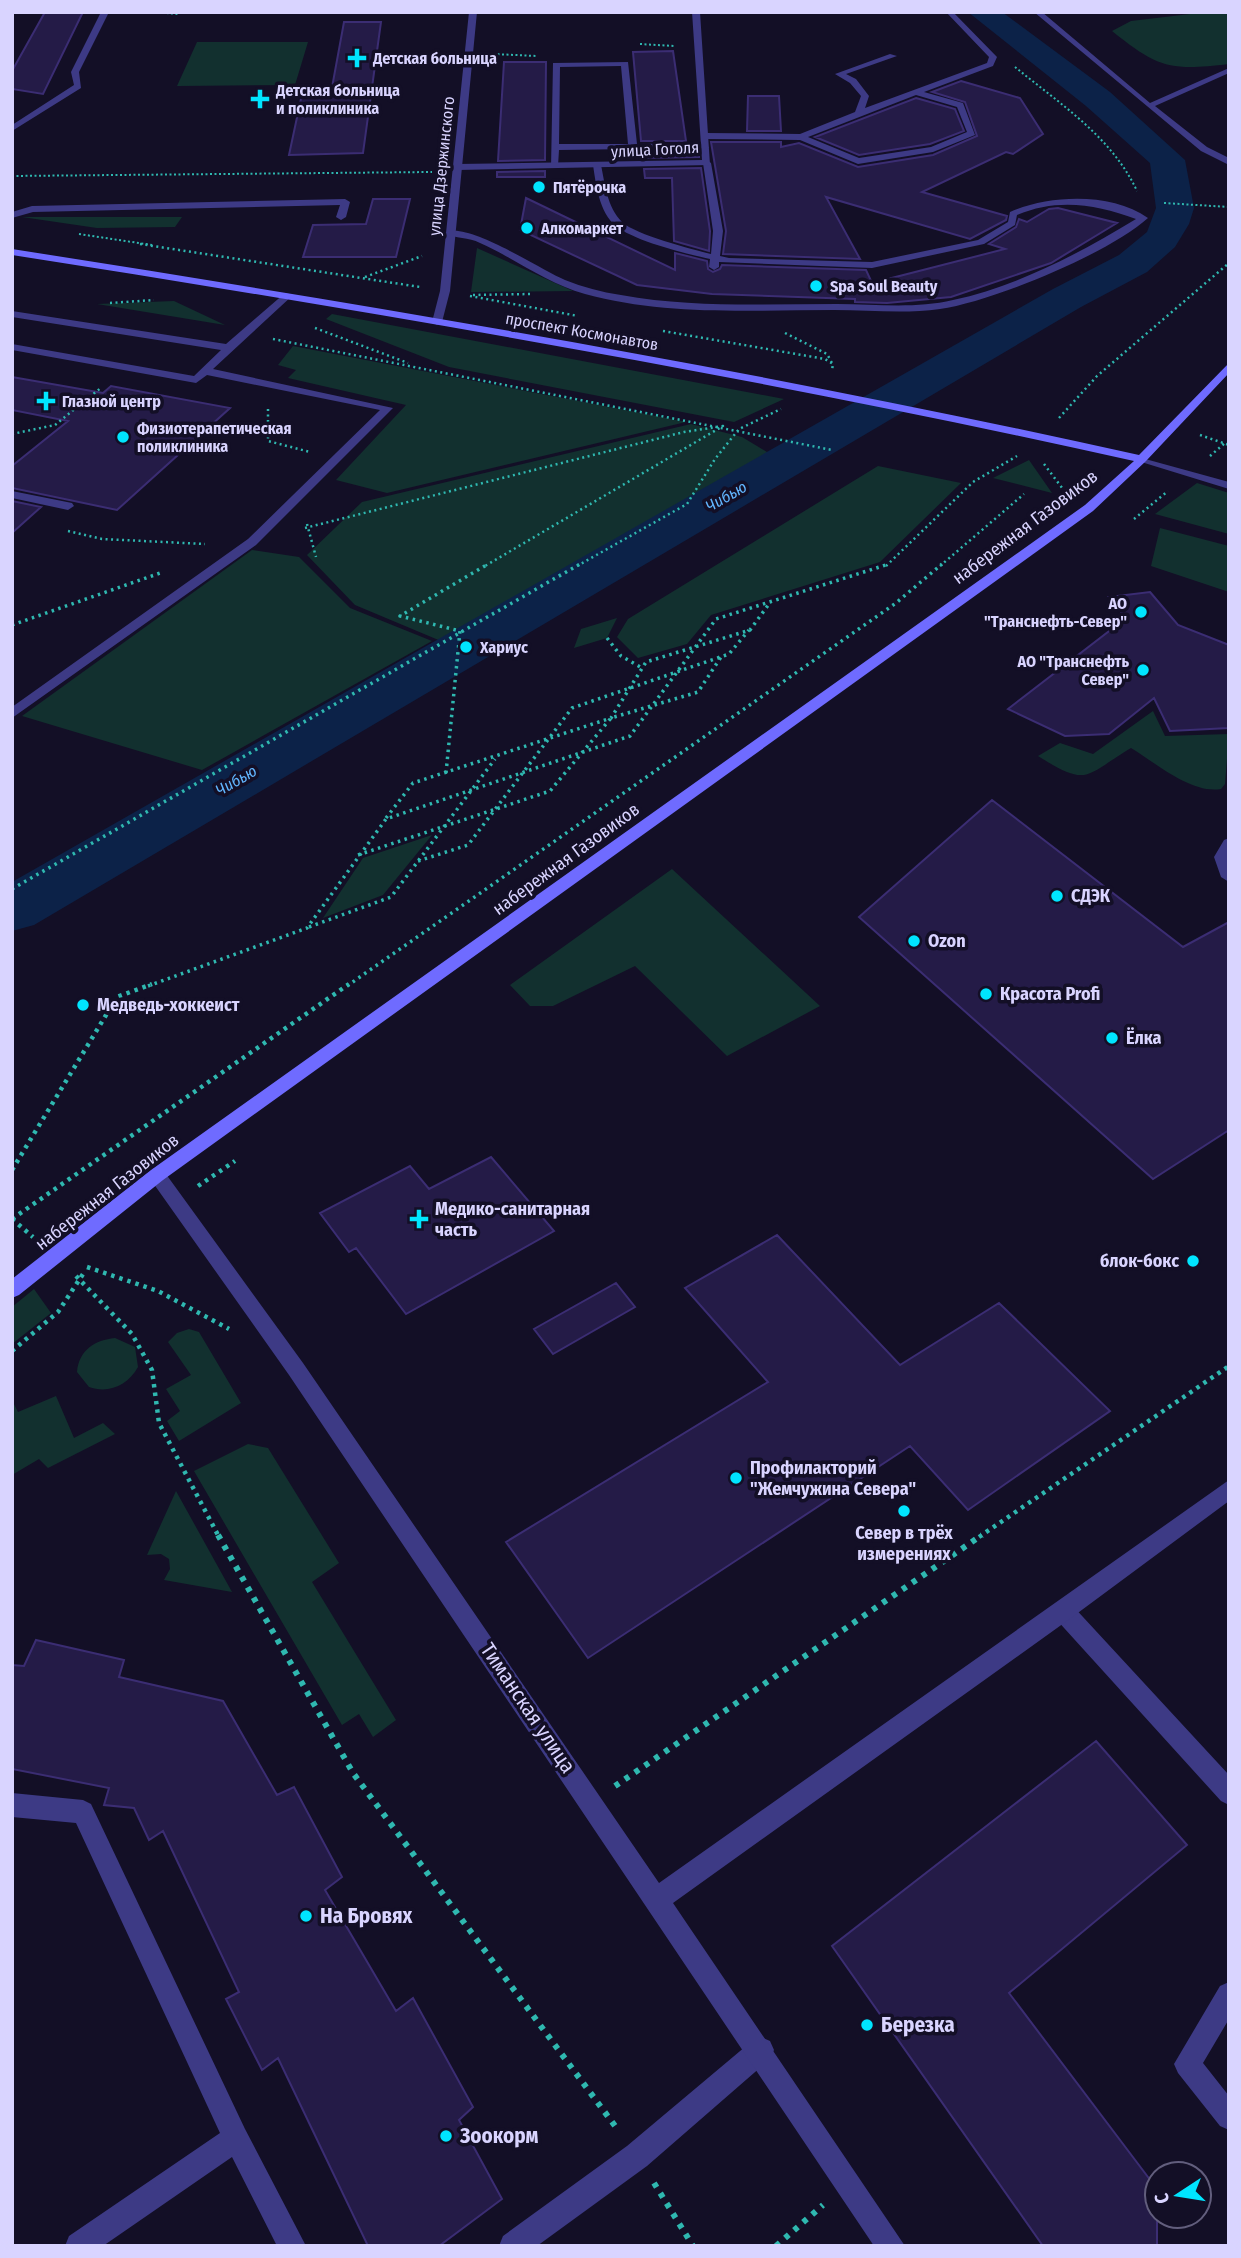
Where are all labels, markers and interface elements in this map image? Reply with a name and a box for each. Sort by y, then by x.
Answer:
marker: Детская больница [347,48,367,68]
place label: Детская больница [372,49,497,68]
place label: Детская больница и поликлиника [275,81,400,118]
marker: Детская больница и поликлиника [250,89,270,109]
street label: улица Дзержинского [425,95,458,237]
street label: улица Гоголя [610,138,700,161]
place label: Пятёрочка [553,178,626,197]
marker: Пятёрочка [531,179,547,195]
place label: Алкомаркет [540,219,623,238]
marker: Алкомаркет [519,220,535,236]
place label: Spa Soul Beauty [830,277,938,296]
marker: Spa Soul Beauty [808,278,824,294]
street label: проспект Космонавтов [504,309,660,354]
marker: Глазной центр [36,391,56,411]
place label: Глазной центр [62,392,161,411]
place label: Физиотерапетическая поликлиника [137,419,291,456]
marker: Физиотерапетическая поликлиника [115,429,131,445]
street label: набережная Газовиков [948,465,1102,589]
water label: Чибью [702,477,750,516]
place label: АО "Транснефть-Север" [984,594,1127,631]
marker: АО "Транснефть-Север" [1133,604,1149,620]
place label: Хариус [479,638,528,657]
marker: Хариус [458,639,474,655]
place label: АО "Транснефть Север" [1016,652,1129,689]
marker: АО "Транснефть Север" [1135,662,1151,678]
water label: Чибью [212,761,260,800]
street label: набережная Газовиков [488,798,644,920]
place label: СДЭК [1071,885,1111,907]
marker: СДЭК [1049,888,1065,904]
place label: Ozon [928,930,966,952]
marker: Ozon [906,933,922,949]
place label: Красота Profi [1000,983,1100,1005]
marker: Красота Profi [978,986,994,1002]
place label: Медведь-хоккеист [97,994,240,1016]
marker: Медведь-хоккеист [75,997,91,1013]
place label: Ёлка [1126,1027,1162,1049]
marker: Ёлка [1104,1030,1120,1046]
street label: набережная Газовиков [31,1129,183,1255]
place label: Медико-санитарная часть [435,1198,590,1241]
marker: Медико-санитарная часть [409,1209,429,1229]
place label: блок-бокс [1100,1250,1179,1272]
marker: блок-бокс [1185,1253,1201,1269]
place label: Профилакторий "Жемчужина Севера" [750,1457,916,1500]
marker: Профилакторий "Жемчужина Севера" [728,1470,744,1486]
marker: Север в трёх измерениях [896,1503,912,1519]
place label: Север в трёх измерениях [855,1522,953,1565]
street label: Тиманская улица [475,1638,581,1778]
place label: На Бровях [320,1903,414,1929]
marker: На Бровях [298,1908,314,1924]
place label: Березка [881,2012,955,2038]
marker: Березка [859,2017,875,2033]
place label: Зоокорм [459,2123,539,2149]
marker: Зоокорм [438,2128,454,2144]
north arrow [1143,2160,1213,2230]
text: С [1150,2191,1174,2206]

